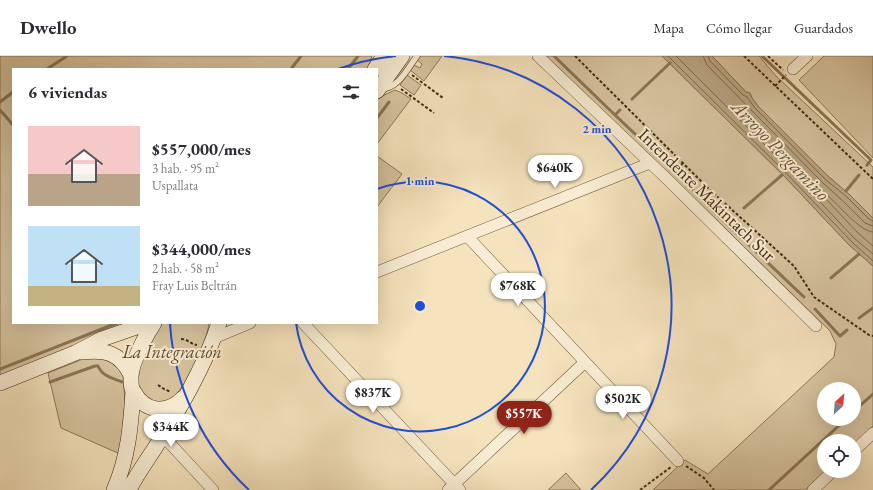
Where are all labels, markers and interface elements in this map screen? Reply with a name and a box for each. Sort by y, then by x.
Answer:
text: Dwello [20,15,77,40]
text: Mapa [653,19,684,37]
text: Cómo llegar [706,19,772,37]
text: Guardados [794,19,853,37]
text: 6 viviendas [28,81,107,103]
icon: filters [340,81,362,103]
water label: Arroyo Pergamino [725,93,835,206]
text: 2 min [582,121,612,137]
street label: Intendente Makintach Sur [634,123,781,266]
text: $557,000/mes [152,138,251,160]
icon: home [60,142,108,190]
pin: $640K [527,155,583,189]
text: $640K [537,159,573,176]
text: 3 hab. · 95 m² [152,160,219,177]
text: 1 min [405,173,435,189]
text: Uspallata [152,177,198,194]
text: $344,000/mes [152,238,251,260]
icon: home [60,242,108,290]
text: 2 hab. · 58 m² [152,260,219,277]
pin: $768K [490,273,546,307]
text: Fray Luis Beltrán [152,277,237,294]
text: $768K [500,277,536,294]
centre of rings [413,299,427,313]
park label: La Integración [121,340,222,364]
pin: $837K [345,380,401,414]
north arrow [817,382,861,426]
map controls [817,382,861,478]
text: $837K [355,384,391,401]
pin: $502K [595,386,651,420]
text: $502K [605,390,641,407]
pin: $557K [496,401,552,435]
text: $557K [506,405,542,422]
pin: $344K [143,414,199,448]
text: $344K [153,418,189,435]
button: locate [817,434,861,478]

